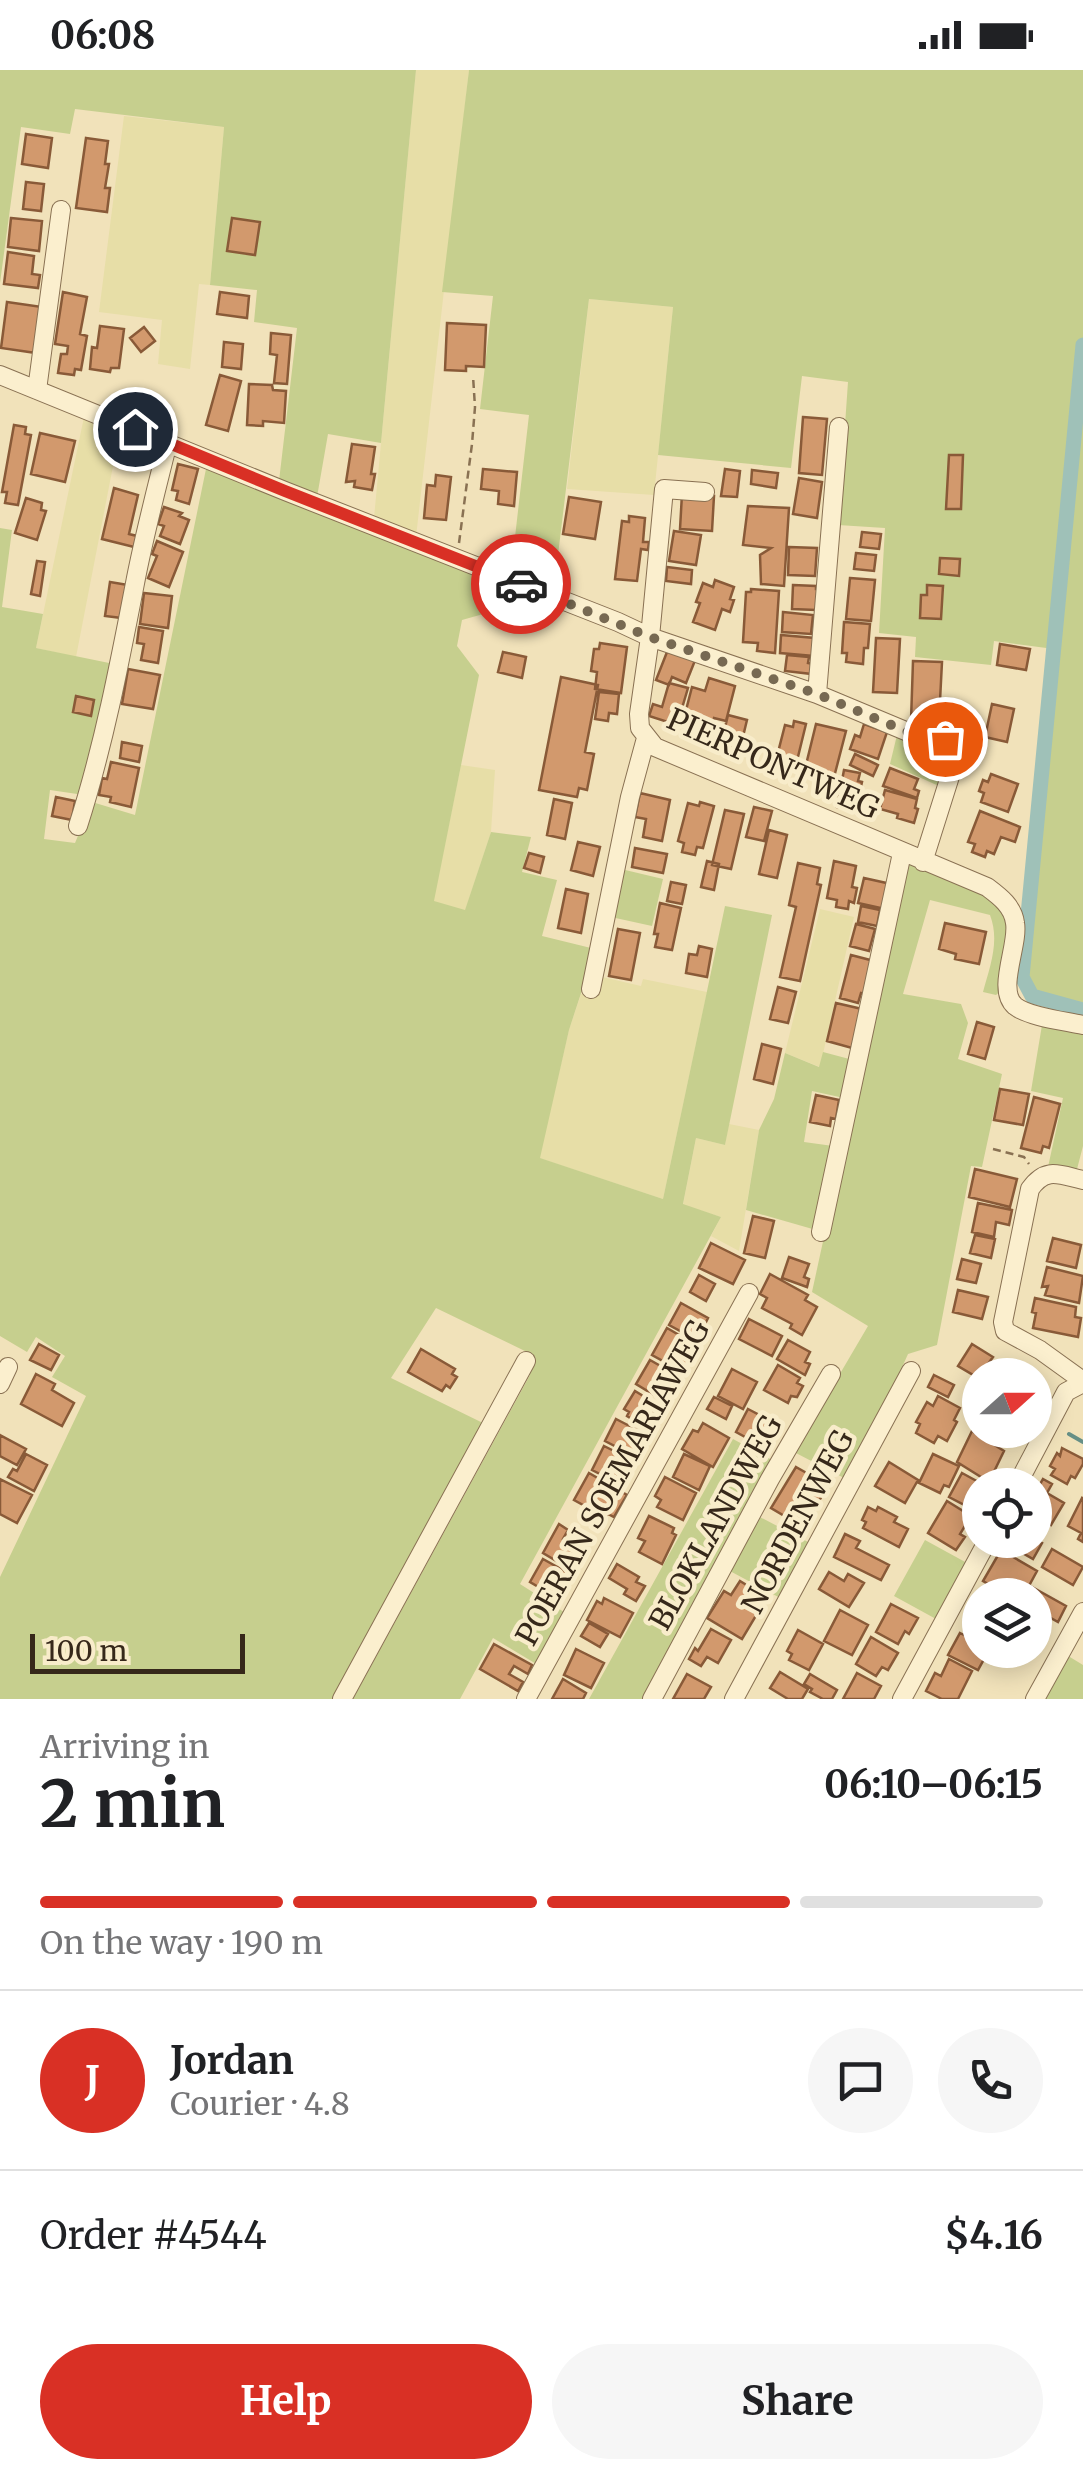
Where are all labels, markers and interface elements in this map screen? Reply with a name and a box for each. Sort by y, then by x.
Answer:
text: 06:08 [50,12,155,59]
pin [93,387,178,472]
icon: home [108,402,163,457]
courier [471,534,571,634]
icon: car [494,557,549,612]
pin [903,697,988,782]
street label: PIERPONTWEG [661,699,886,827]
icon: bag [918,712,973,767]
street label: POERAN SOEMARIAWEG [507,1313,717,1652]
north arrow [962,1358,1052,1448]
map controls [962,1358,1052,1668]
street label: BLOKLANDWEG [641,1409,790,1636]
street label: NORDENWEG [733,1423,861,1620]
button: locate [962,1468,1052,1558]
button: layers [962,1578,1052,1668]
scale bar [30,1629,245,1674]
text: 100 m [45,1633,127,1669]
text: Arriving in [40,1727,209,1767]
text: 06:10–06:15 [824,1761,1043,1808]
text: 2 min [40,1763,225,1845]
text: On the way · 190 m [40,1923,323,1963]
button: chat [808,2028,913,2133]
button: phone [938,2028,1043,2133]
text: Jordan [170,2037,294,2084]
text: J [85,2057,100,2104]
text: Courier · 4.8 [170,2084,350,2124]
text: Order #4544 [40,2212,267,2259]
text: $4.16 [944,2212,1043,2259]
button: Help [40,2344,532,2459]
button: Share [552,2344,1043,2459]

